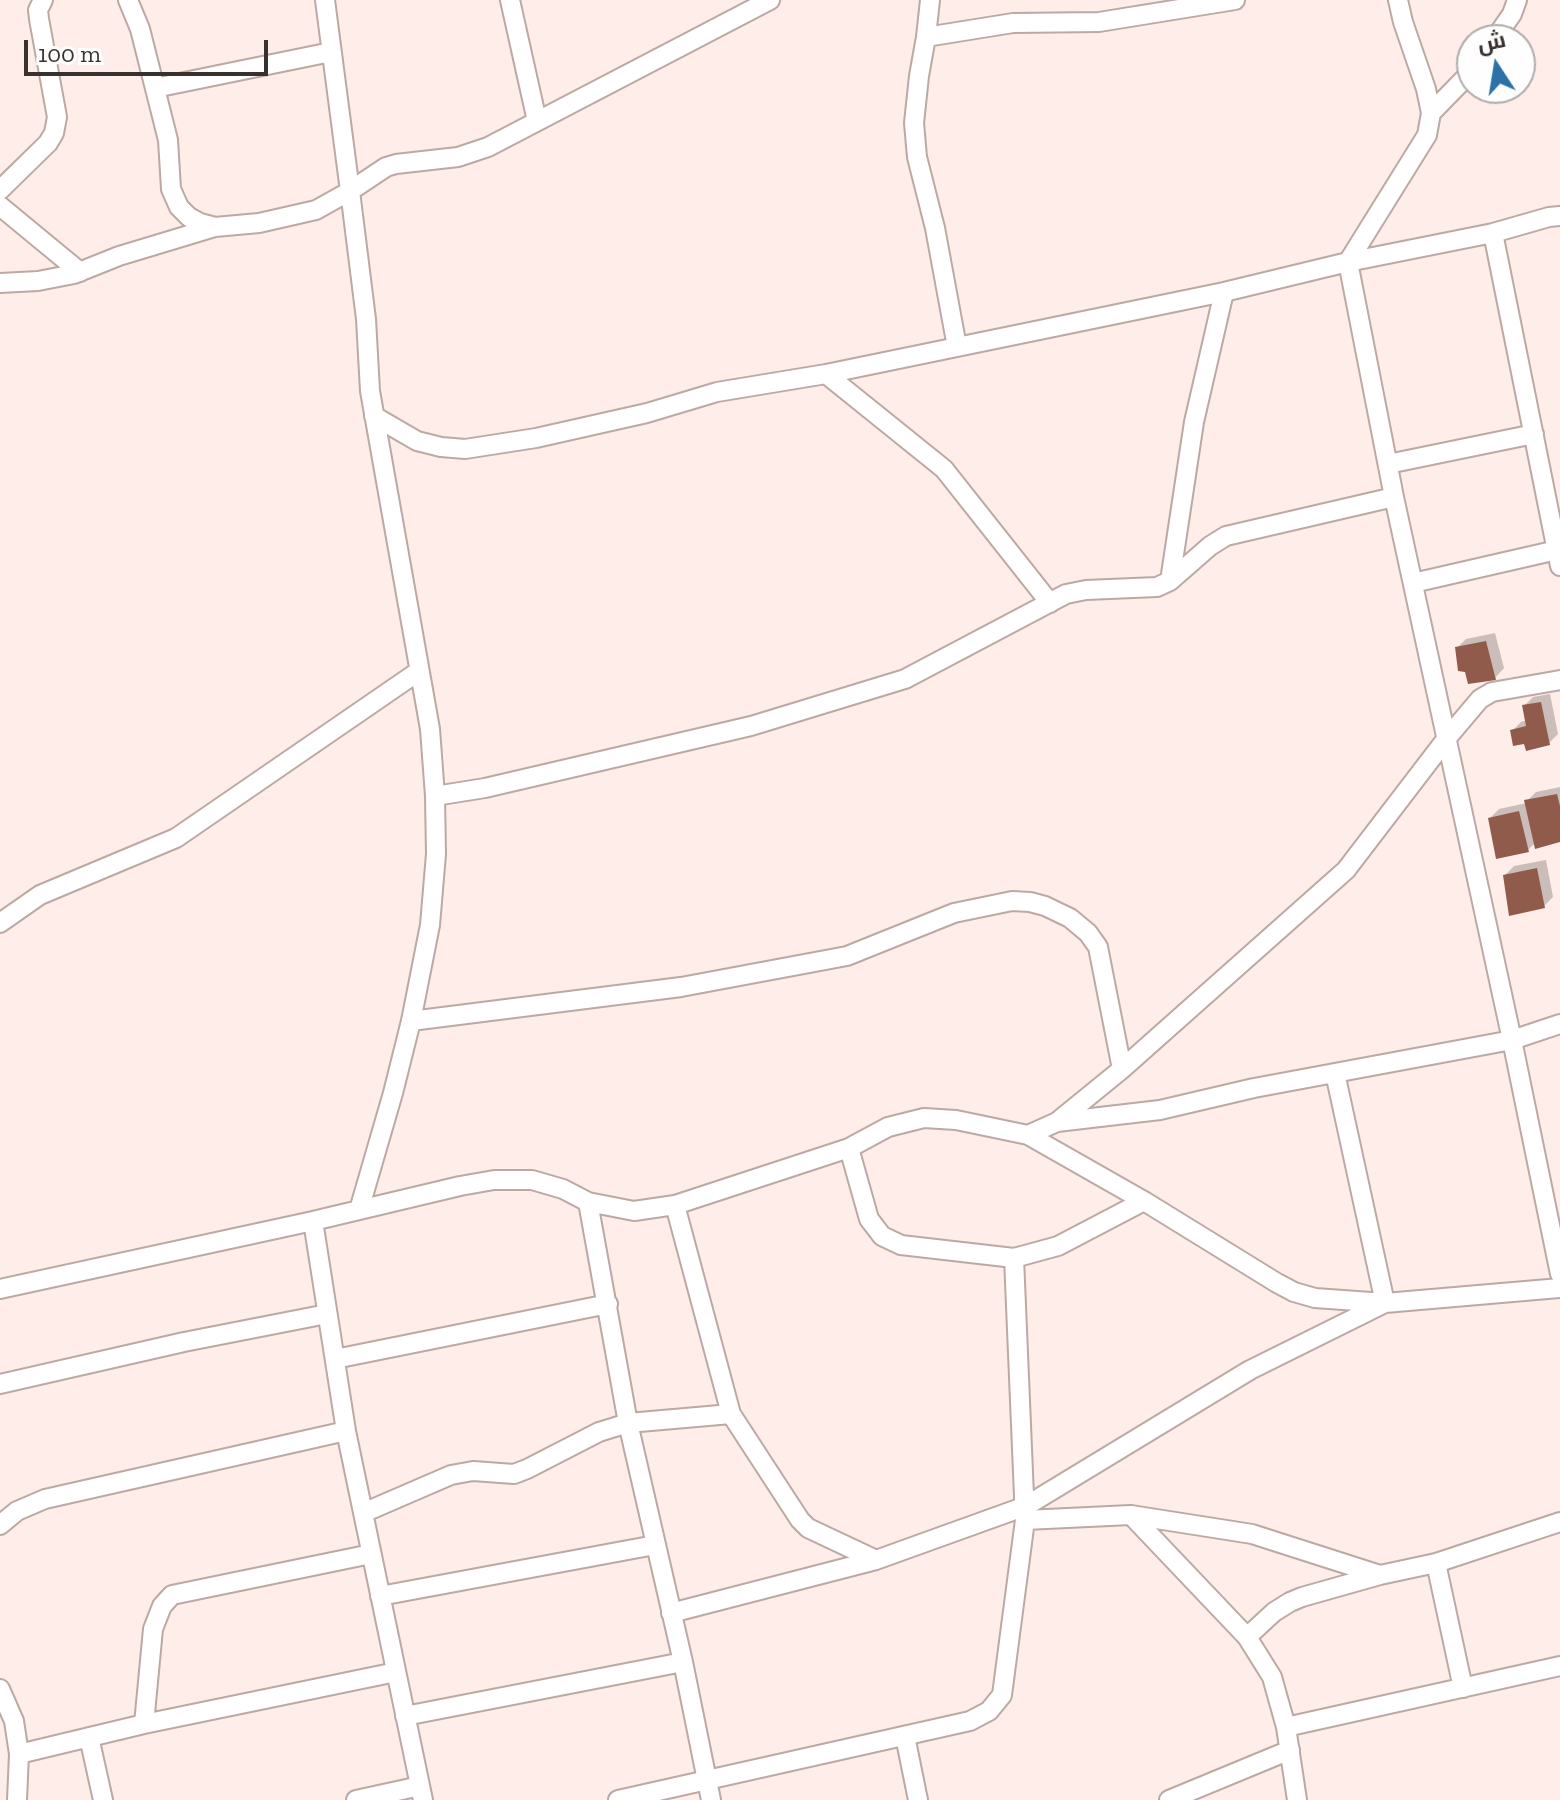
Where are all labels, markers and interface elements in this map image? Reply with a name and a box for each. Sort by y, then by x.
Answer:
scale bar [28,24,272,74]
north arrow [1456,24,1536,104]
text: ش [1475,26,1508,58]
text: 100 m [38,39,101,68]

